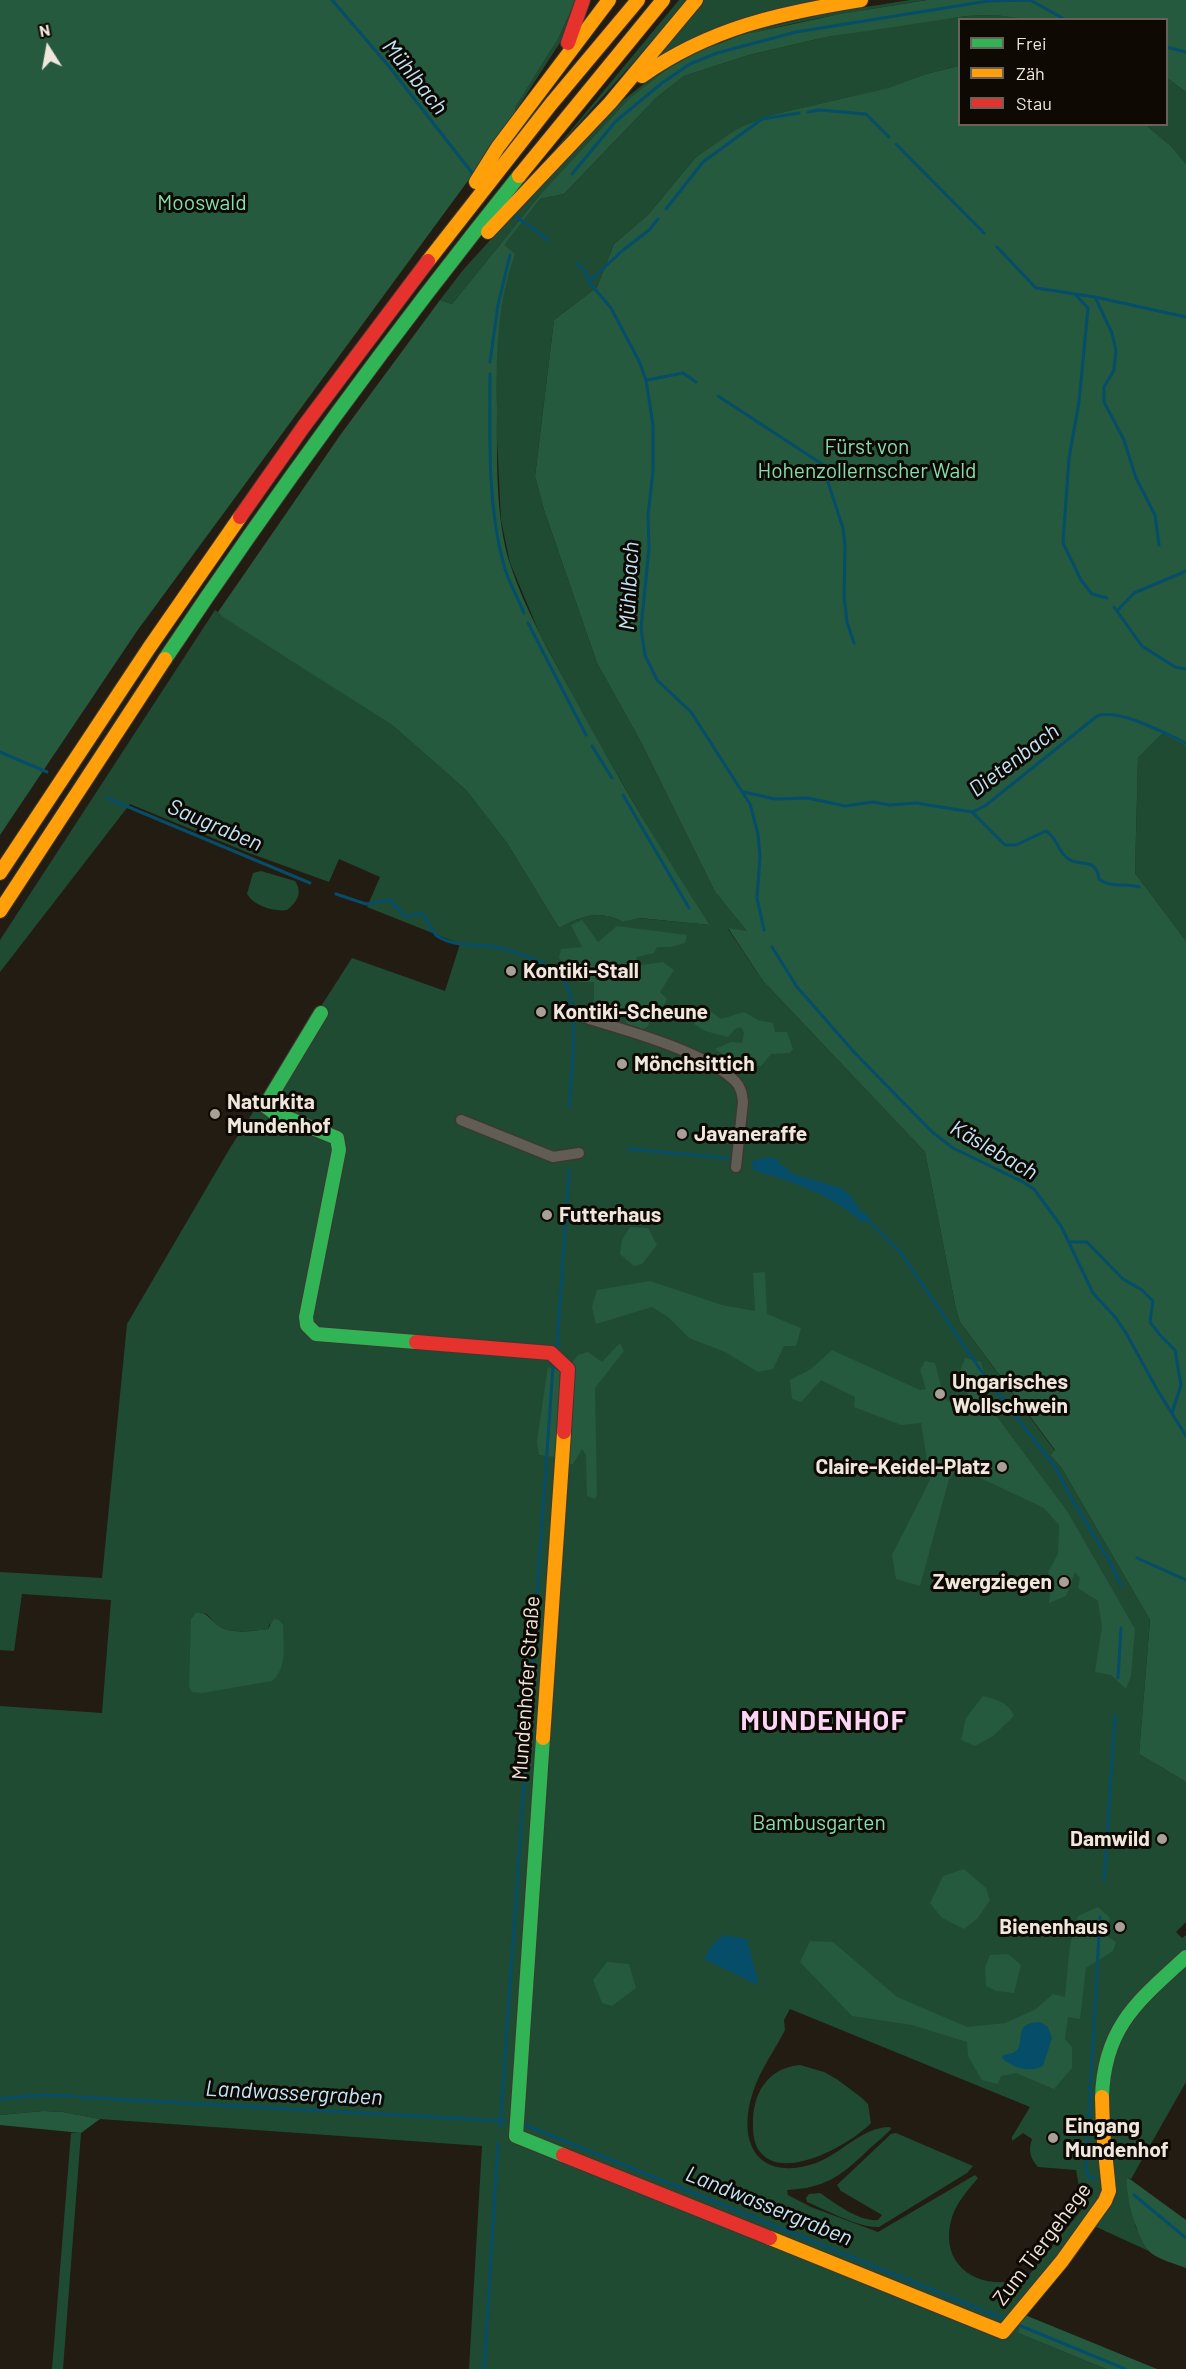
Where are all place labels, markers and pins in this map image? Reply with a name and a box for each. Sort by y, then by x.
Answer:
place label: Kontiki-Stall [523,958,639,984]
marker: Kontiki-Stall [504,964,518,978]
place label: Kontiki-Scheune [553,999,708,1025]
marker: Kontiki-Scheune [534,1005,548,1019]
place label: Mönchsittich [634,1051,755,1077]
marker: Mönchsittich [615,1057,629,1071]
place label: Naturkita Mundenhof [227,1089,331,1139]
marker: Naturkita Mundenhof [208,1107,222,1121]
place label: Javaneraffe [694,1121,807,1147]
marker: Javaneraffe [675,1127,689,1141]
place label: Futterhaus [559,1202,661,1228]
marker: Futterhaus [540,1208,554,1222]
place label: Ungarisches Wollschwein [952,1369,1068,1419]
marker: Ungarisches Wollschwein [933,1387,947,1401]
place label: Claire-Keidel-Platz [815,1454,990,1480]
marker: Claire-Keidel-Platz [995,1460,1009,1474]
place label: Zwergziegen [933,1569,1052,1595]
marker: Zwergziegen [1057,1575,1071,1589]
place label: Damwild [1070,1826,1150,1852]
marker: Damwild [1155,1832,1169,1846]
place label: Bienenhaus [999,1914,1108,1940]
marker: Bienenhaus [1113,1920,1127,1934]
place label: Eingang Mundenhof [1065,2113,1169,2163]
marker: Eingang Mundenhof [1046,2131,1060,2145]

